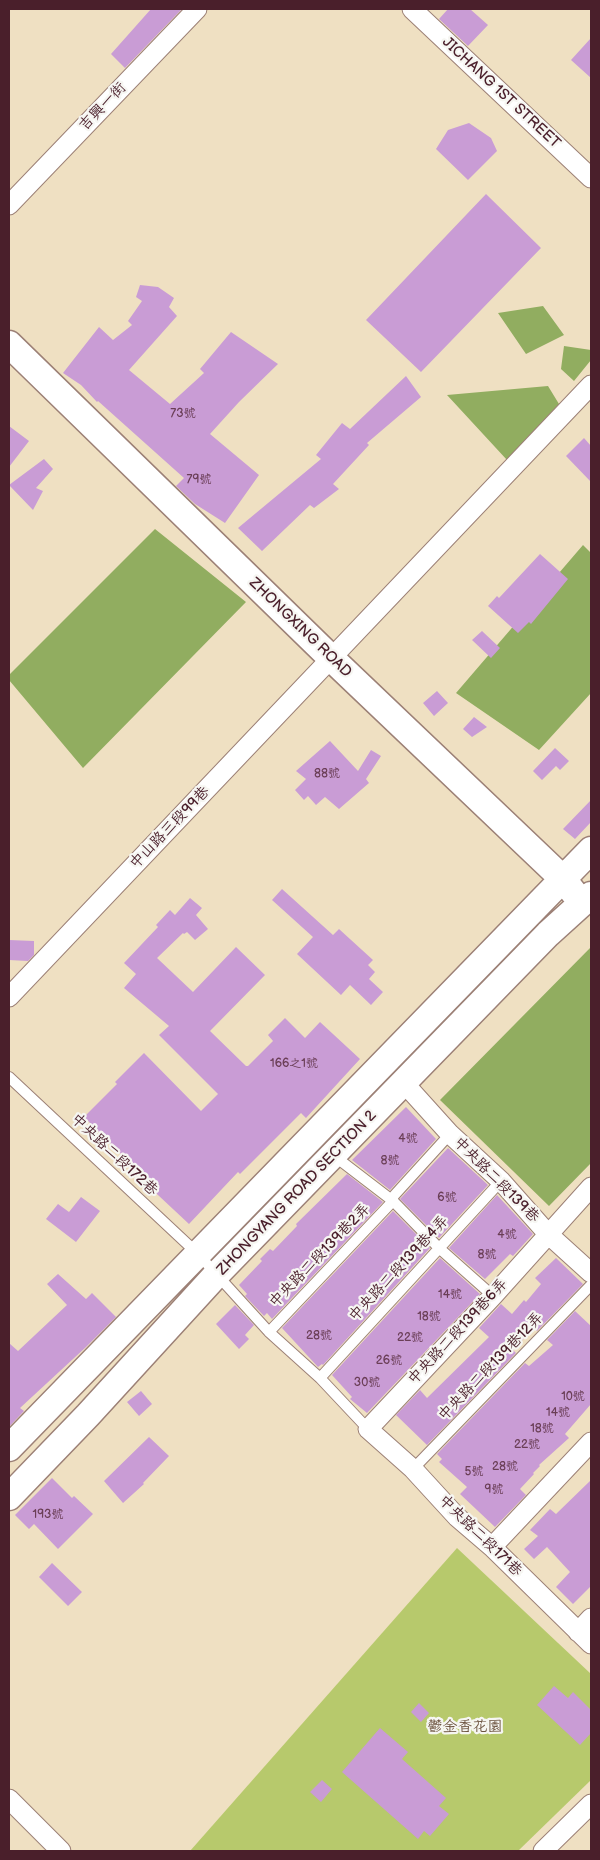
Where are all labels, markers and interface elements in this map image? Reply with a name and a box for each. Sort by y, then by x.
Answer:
street label: JICHANG 1ST STREET [438,34,564,152]
street label: 吉興一街 [76,79,130,135]
house number: 73號 [170,407,196,421]
house number: 79號 [187,473,211,487]
street label: ZHONGXING ROAD [245,574,355,682]
house number: 88號 [314,767,340,781]
street label: 中山路三段99巷 [126,783,214,873]
house number: 166之1號 [270,1057,318,1071]
street label: ZHONGYANG ROAD SECTION 2 [213,1107,381,1279]
street label: 中央路二段172巷 [67,1110,161,1200]
house number: 4號 [398,1132,418,1146]
street label: 中央路二段139巷 [449,1133,543,1227]
house number: 8號 [381,1154,399,1168]
house number: 6號 [437,1191,457,1205]
street label: 中央路二段139巷2弄 [266,1200,374,1312]
street label: 中央路二段139巷4弄 [345,1212,453,1326]
house number: 4號 [497,1228,517,1242]
house number: 8號 [478,1248,496,1262]
street label: 中央路二段139巷6弄 [404,1275,512,1389]
house number: 14號 [438,1288,462,1302]
street label: 中央路二段139巷12弄 [435,1309,547,1425]
house number: 18號 [417,1310,441,1324]
house number: 28號 [306,1329,332,1343]
house number: 22號 [397,1331,423,1345]
house number: 26號 [376,1354,402,1368]
house number: 30號 [354,1376,380,1390]
house number: 10號 [561,1390,585,1404]
house number: 14號 [546,1406,570,1420]
house number: 18號 [530,1422,554,1436]
house number: 22號 [514,1438,540,1452]
house number: 28號 [492,1460,518,1474]
house number: 5號 [465,1465,483,1479]
house number: 9號 [485,1483,503,1497]
street label: 中央路二段171巷 [435,1492,525,1580]
house number: 193號 [33,1508,63,1522]
park label: 鬱金香花園 [428,1718,502,1736]

